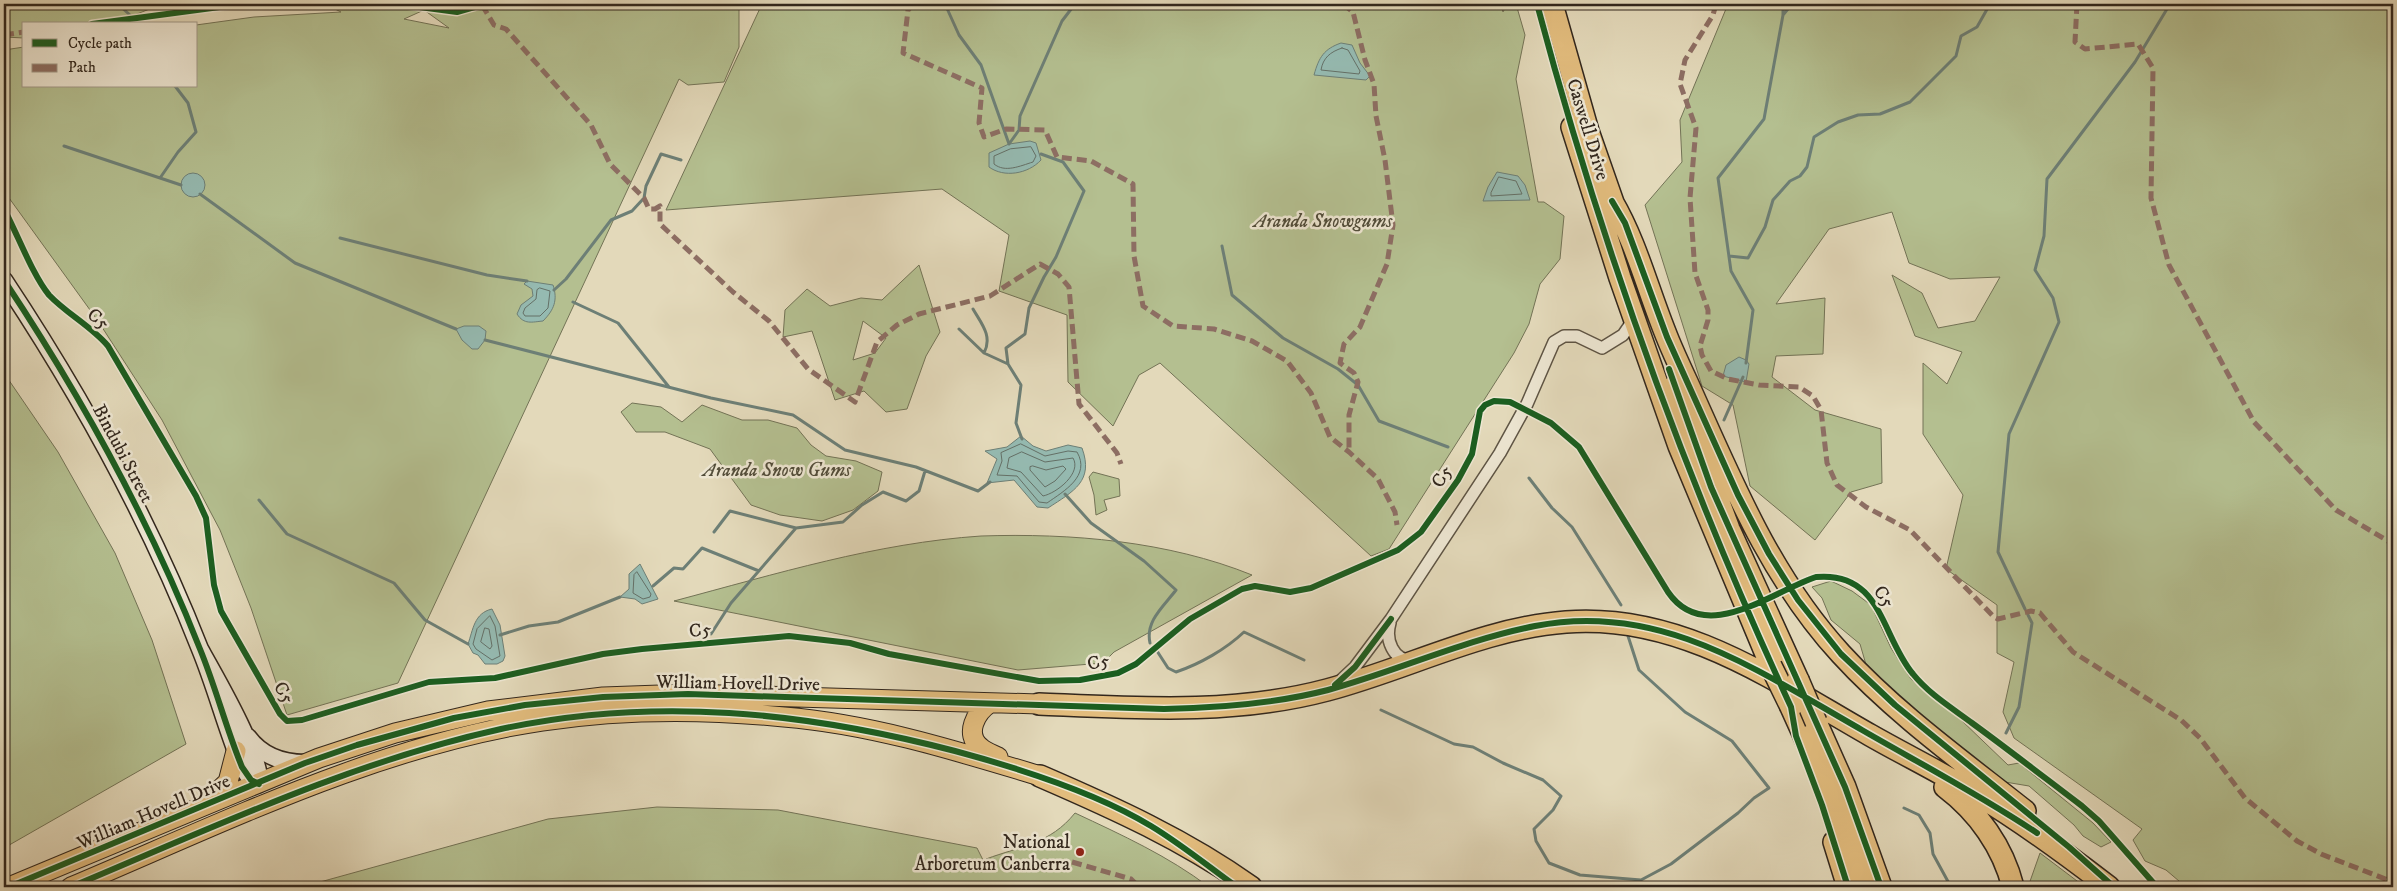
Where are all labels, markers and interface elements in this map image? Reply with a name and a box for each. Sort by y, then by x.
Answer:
legend [22,22,198,88]
text: Cycle path [68,34,132,53]
text: Path [68,58,96,77]
street label: Caswell Drive [1561,76,1614,183]
park label: Aranda Snowgums [1252,210,1393,233]
street label: C5 [82,303,114,335]
street label: Bindubi Street [87,401,158,507]
park label: Aranda Snow Gums [701,459,852,482]
street label: C5 [1427,461,1458,492]
street label: C5 [1868,581,1900,613]
street label: C5 [688,618,713,643]
street label: C5 [1085,649,1112,676]
street label: William Hovell Drive [655,671,820,696]
street label: C5 [268,677,300,709]
street label: William Hovell Drive [73,770,234,855]
place label: National Arboretum Canberra [915,831,1070,876]
marker: National Arboretum Canberra [1074,846,1086,858]

